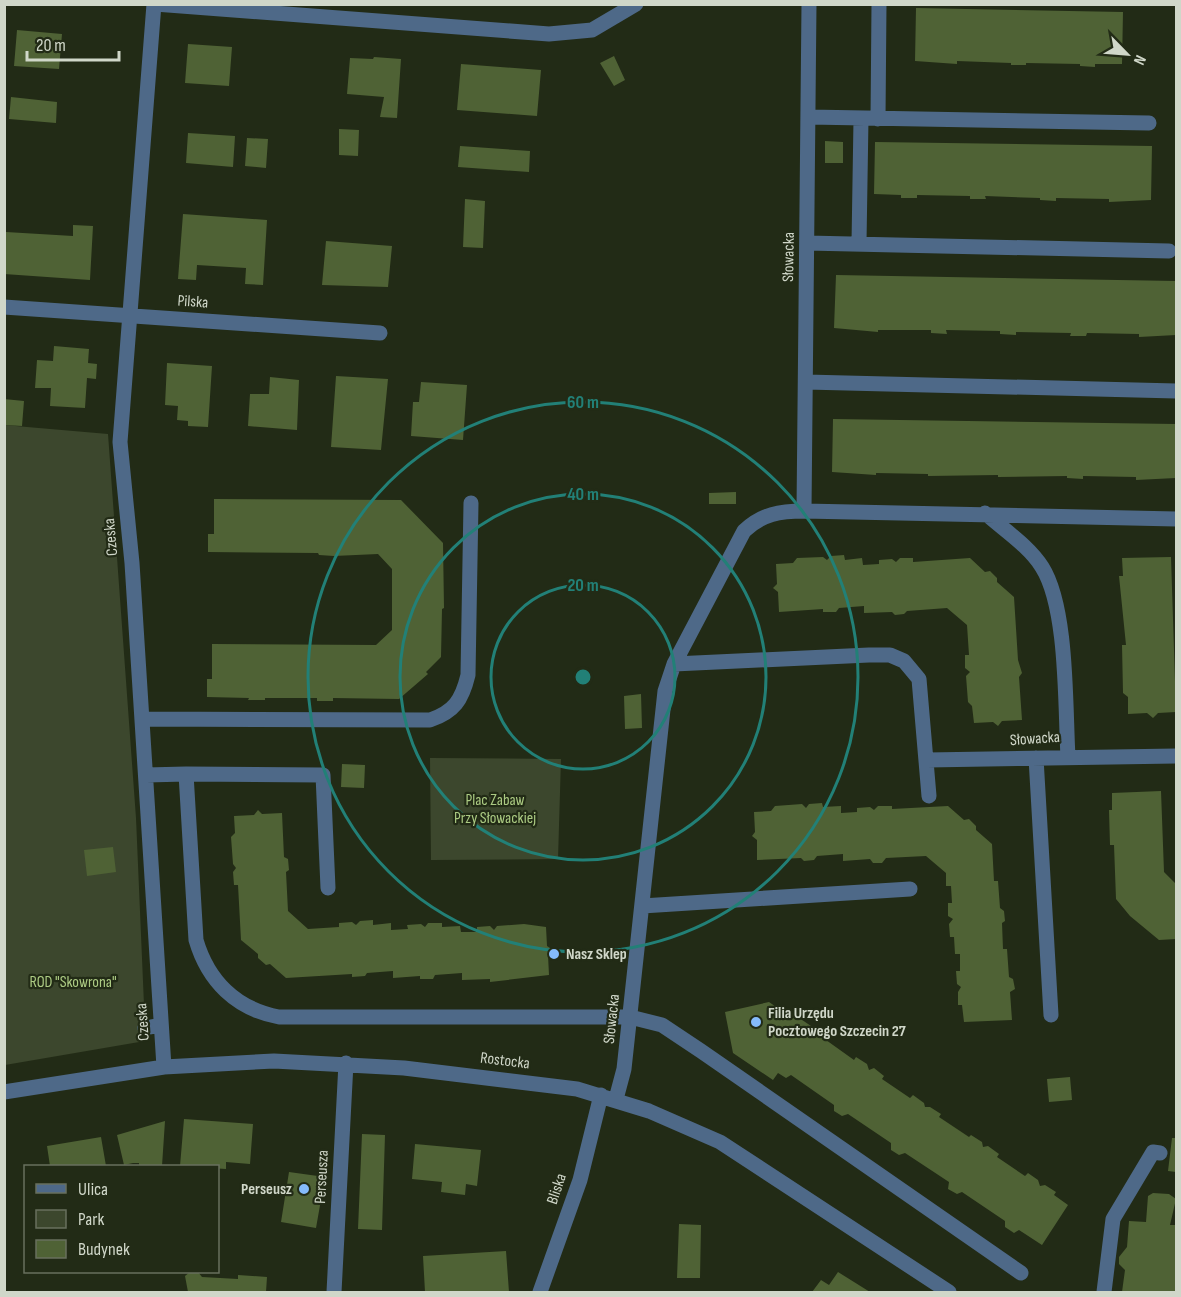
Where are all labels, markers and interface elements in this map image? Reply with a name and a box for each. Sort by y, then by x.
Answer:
scale bar [27,24,118,62]
north arrow [1097,24,1157,84]
text: 20 m [36,35,66,56]
text: N [1129,52,1150,68]
street label: Słowacka [779,232,799,282]
street label: Pilska [177,291,209,313]
text: 60 m [567,392,599,413]
text: 40 m [567,484,599,505]
street label: Czeska [100,517,122,557]
text: 20 m [567,575,599,596]
centre of rings [573,667,593,687]
street label: Słowacka [1009,728,1061,750]
park label: Plac Zabaw Przy Słowackiej [454,791,536,828]
place label: Nasz Sklep [566,945,627,964]
marker: Nasz Sklep [547,947,561,961]
park label: ROD "Skowrona" [29,973,117,992]
street label: Słowacka [600,993,624,1045]
street label: Czeska [132,1003,154,1041]
place label: Filia Urzędu Pocztowego Szczecin 27 [768,1004,906,1041]
marker: Filia Urzędu Pocztowego Szczecin 27 [749,1015,763,1029]
street label: Rostocka [479,1049,531,1073]
street label: Perseusza [311,1150,333,1204]
legend [24,1165,219,1273]
street label: Bliska [543,1171,571,1207]
text: Ulica [78,1179,108,1200]
place label: Perseusz [241,1180,292,1199]
marker: Perseusz [297,1182,311,1196]
text: Park [78,1209,104,1230]
text: Budynek [78,1239,130,1260]

